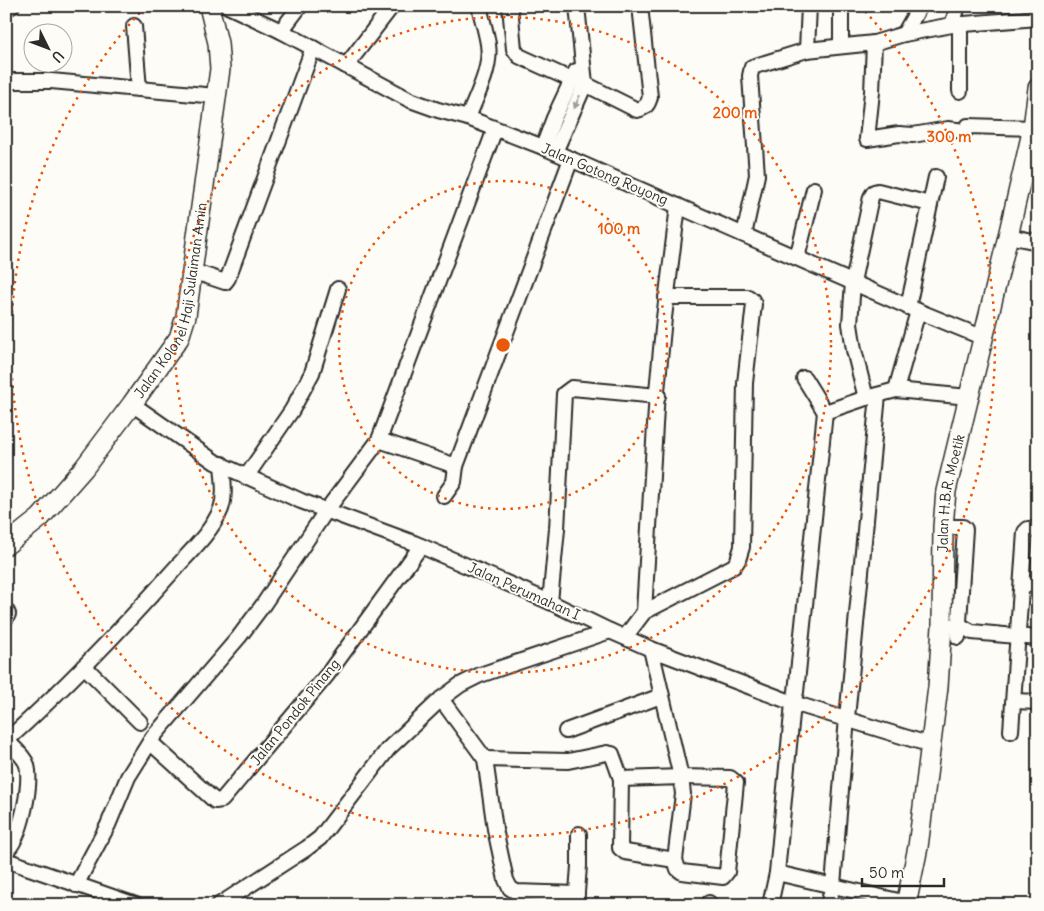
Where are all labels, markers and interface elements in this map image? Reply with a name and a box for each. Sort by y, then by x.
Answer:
north arrow [22,22,72,72]
text: U [48,47,68,66]
one-way arrow [573,95,581,109]
text: 200 m [713,103,757,122]
text: 300 m [927,127,972,146]
street label: Jalan Gotong Royong [539,139,671,209]
street label: Jalan Kolonel Haji Sulaiman Amin [130,201,211,402]
text: 100 m [598,219,640,238]
centre of rings [494,336,512,354]
street label: Jalan H.B.R. Moetik [934,432,968,552]
street label: Jalan Perumahan I [465,558,583,624]
street label: Jalan Pondok Pinang [247,655,343,769]
scale bar [862,856,944,888]
text: 50 m [869,863,904,882]

